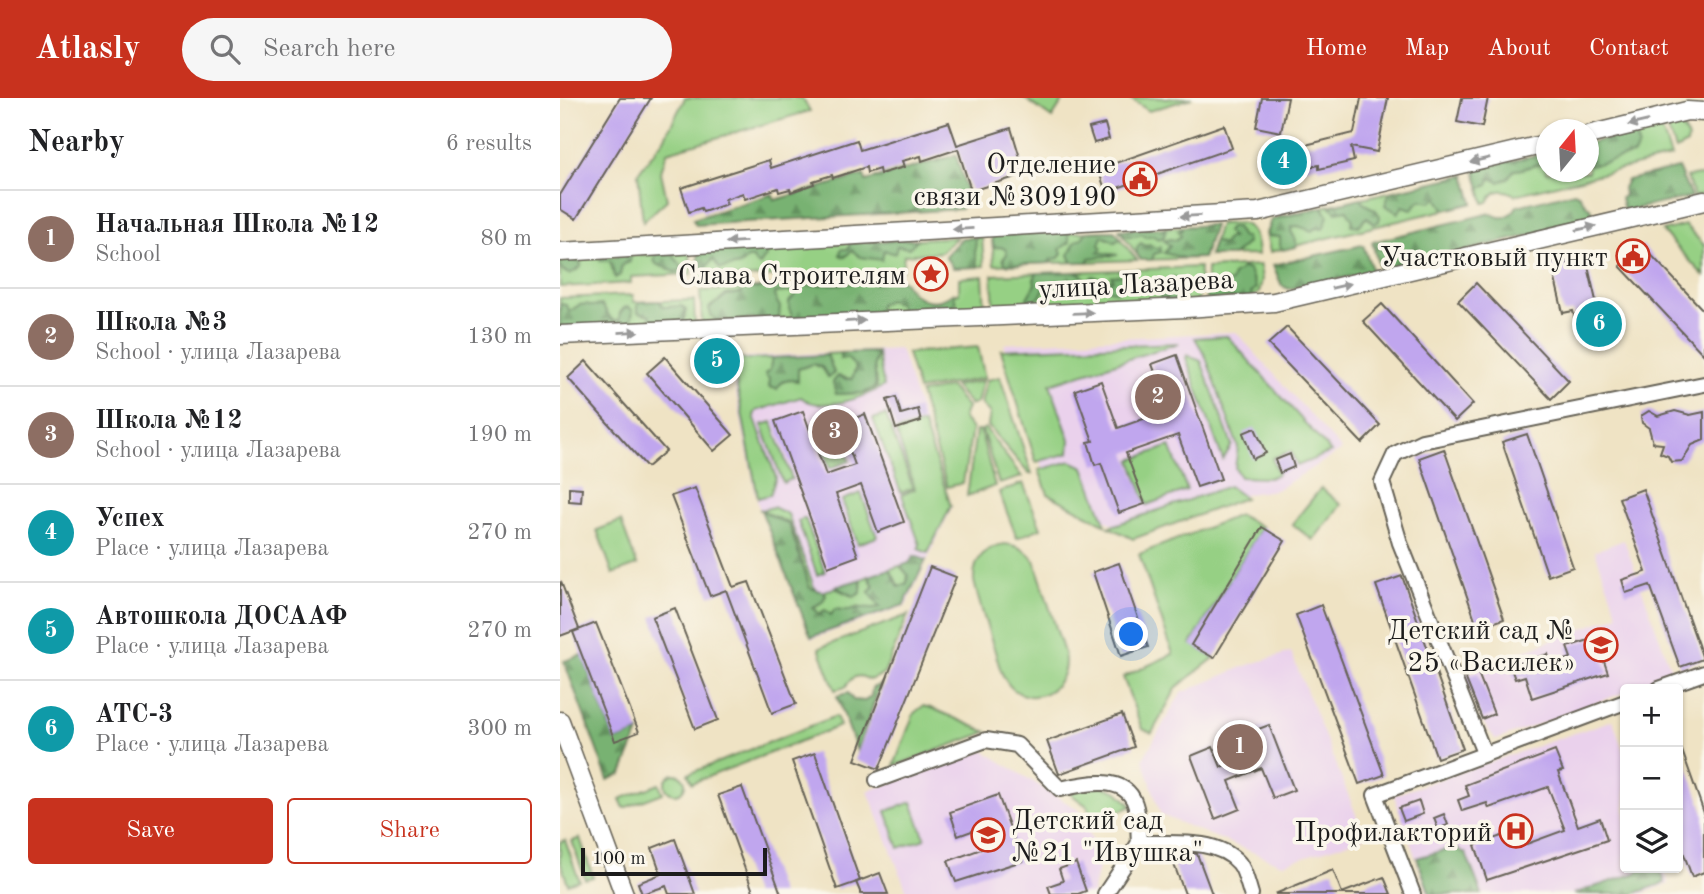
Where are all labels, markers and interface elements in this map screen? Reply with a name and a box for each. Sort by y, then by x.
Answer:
search box [182,18,672,81]
icon: search [206,30,244,68]
text: Atlasly [35,33,140,66]
text: Search here [262,36,396,62]
text: Home [1306,37,1367,61]
text: Map [1405,37,1449,61]
text: About [1487,37,1551,61]
text: Contact [1589,37,1669,61]
one-way arrow [1627,118,1649,129]
north arrow [1536,119,1599,182]
text: Nearby [28,128,125,158]
text: 6 results [446,132,532,155]
pin: 4 [1261,136,1307,188]
place label: Отделение связи №309190 [913,152,1116,212]
one-way arrow [1469,155,1491,166]
public building icon: Отделение связи №309190 [1121,160,1159,198]
one-way arrow [1179,211,1201,222]
text: Начальная Школа №12 [95,212,379,238]
one-way arrow [1575,222,1597,233]
one-way arrow [952,224,974,235]
text: 1 [44,227,58,250]
text: 80 m [481,227,532,250]
one-way arrow [725,237,747,248]
public building icon: Участковый пункт [1614,237,1652,275]
text: School [95,243,161,266]
place label: Участковый пункт [1380,245,1608,273]
place icon: Слава Строителям [912,255,950,293]
place label: Слава Строителям [678,263,906,291]
street label: улица Лазарева [1038,267,1235,305]
one-way arrow [1330,280,1352,291]
pin: 6 [1576,298,1622,350]
one-way arrow [1072,307,1094,318]
text: Школа №3 [95,310,227,336]
one-way arrow [845,316,867,327]
text: 2 [44,325,58,348]
text: 130 m [467,325,532,348]
one-way arrow [617,326,639,337]
pin: 5 [694,335,740,387]
text: School · улица Лазарева [95,341,341,364]
pin: 2 [1135,371,1181,423]
pin: 3 [812,406,858,458]
text: Школа №12 [95,408,242,434]
text: 3 [44,423,58,446]
text: 190 m [467,423,532,446]
text: School · улица Лазарева [95,439,341,462]
text: Успех [95,506,164,532]
text: 4 [44,521,58,544]
text: 270 m [467,521,532,544]
text: Place · улица Лазарева [95,537,329,560]
text: Автошкола ДОСААФ [95,604,347,630]
your location [1114,617,1148,651]
place label: Детский сад № 25 «Василек» [1387,618,1576,678]
text: 5 [44,619,58,642]
text: 270 m [467,619,532,642]
school or university icon: Детский сад № 25 «Василек» [1582,626,1620,664]
text: Place · улица Лазарева [95,635,329,658]
map controls [1620,684,1683,873]
button: + [1620,684,1683,747]
text: АТС-3 [95,702,173,728]
text: 6 [44,717,58,740]
text: 300 m [467,717,532,740]
pin: 1 [1217,721,1263,773]
text: Place · улица Лазарева [95,733,329,756]
button: − [1620,747,1683,810]
button: Save [28,798,273,864]
button: Share [287,798,532,864]
place label: Детский сад №21 "Ивушка" [1012,808,1203,868]
button: layers [1620,810,1683,873]
hospital icon: Профилакторий [1497,812,1535,850]
school or university icon: Детский сад №21 "Ивушка" [969,816,1007,854]
place label: Профилакторий [1294,820,1492,848]
scale bar [581,845,766,877]
text: 100 m [592,850,645,869]

